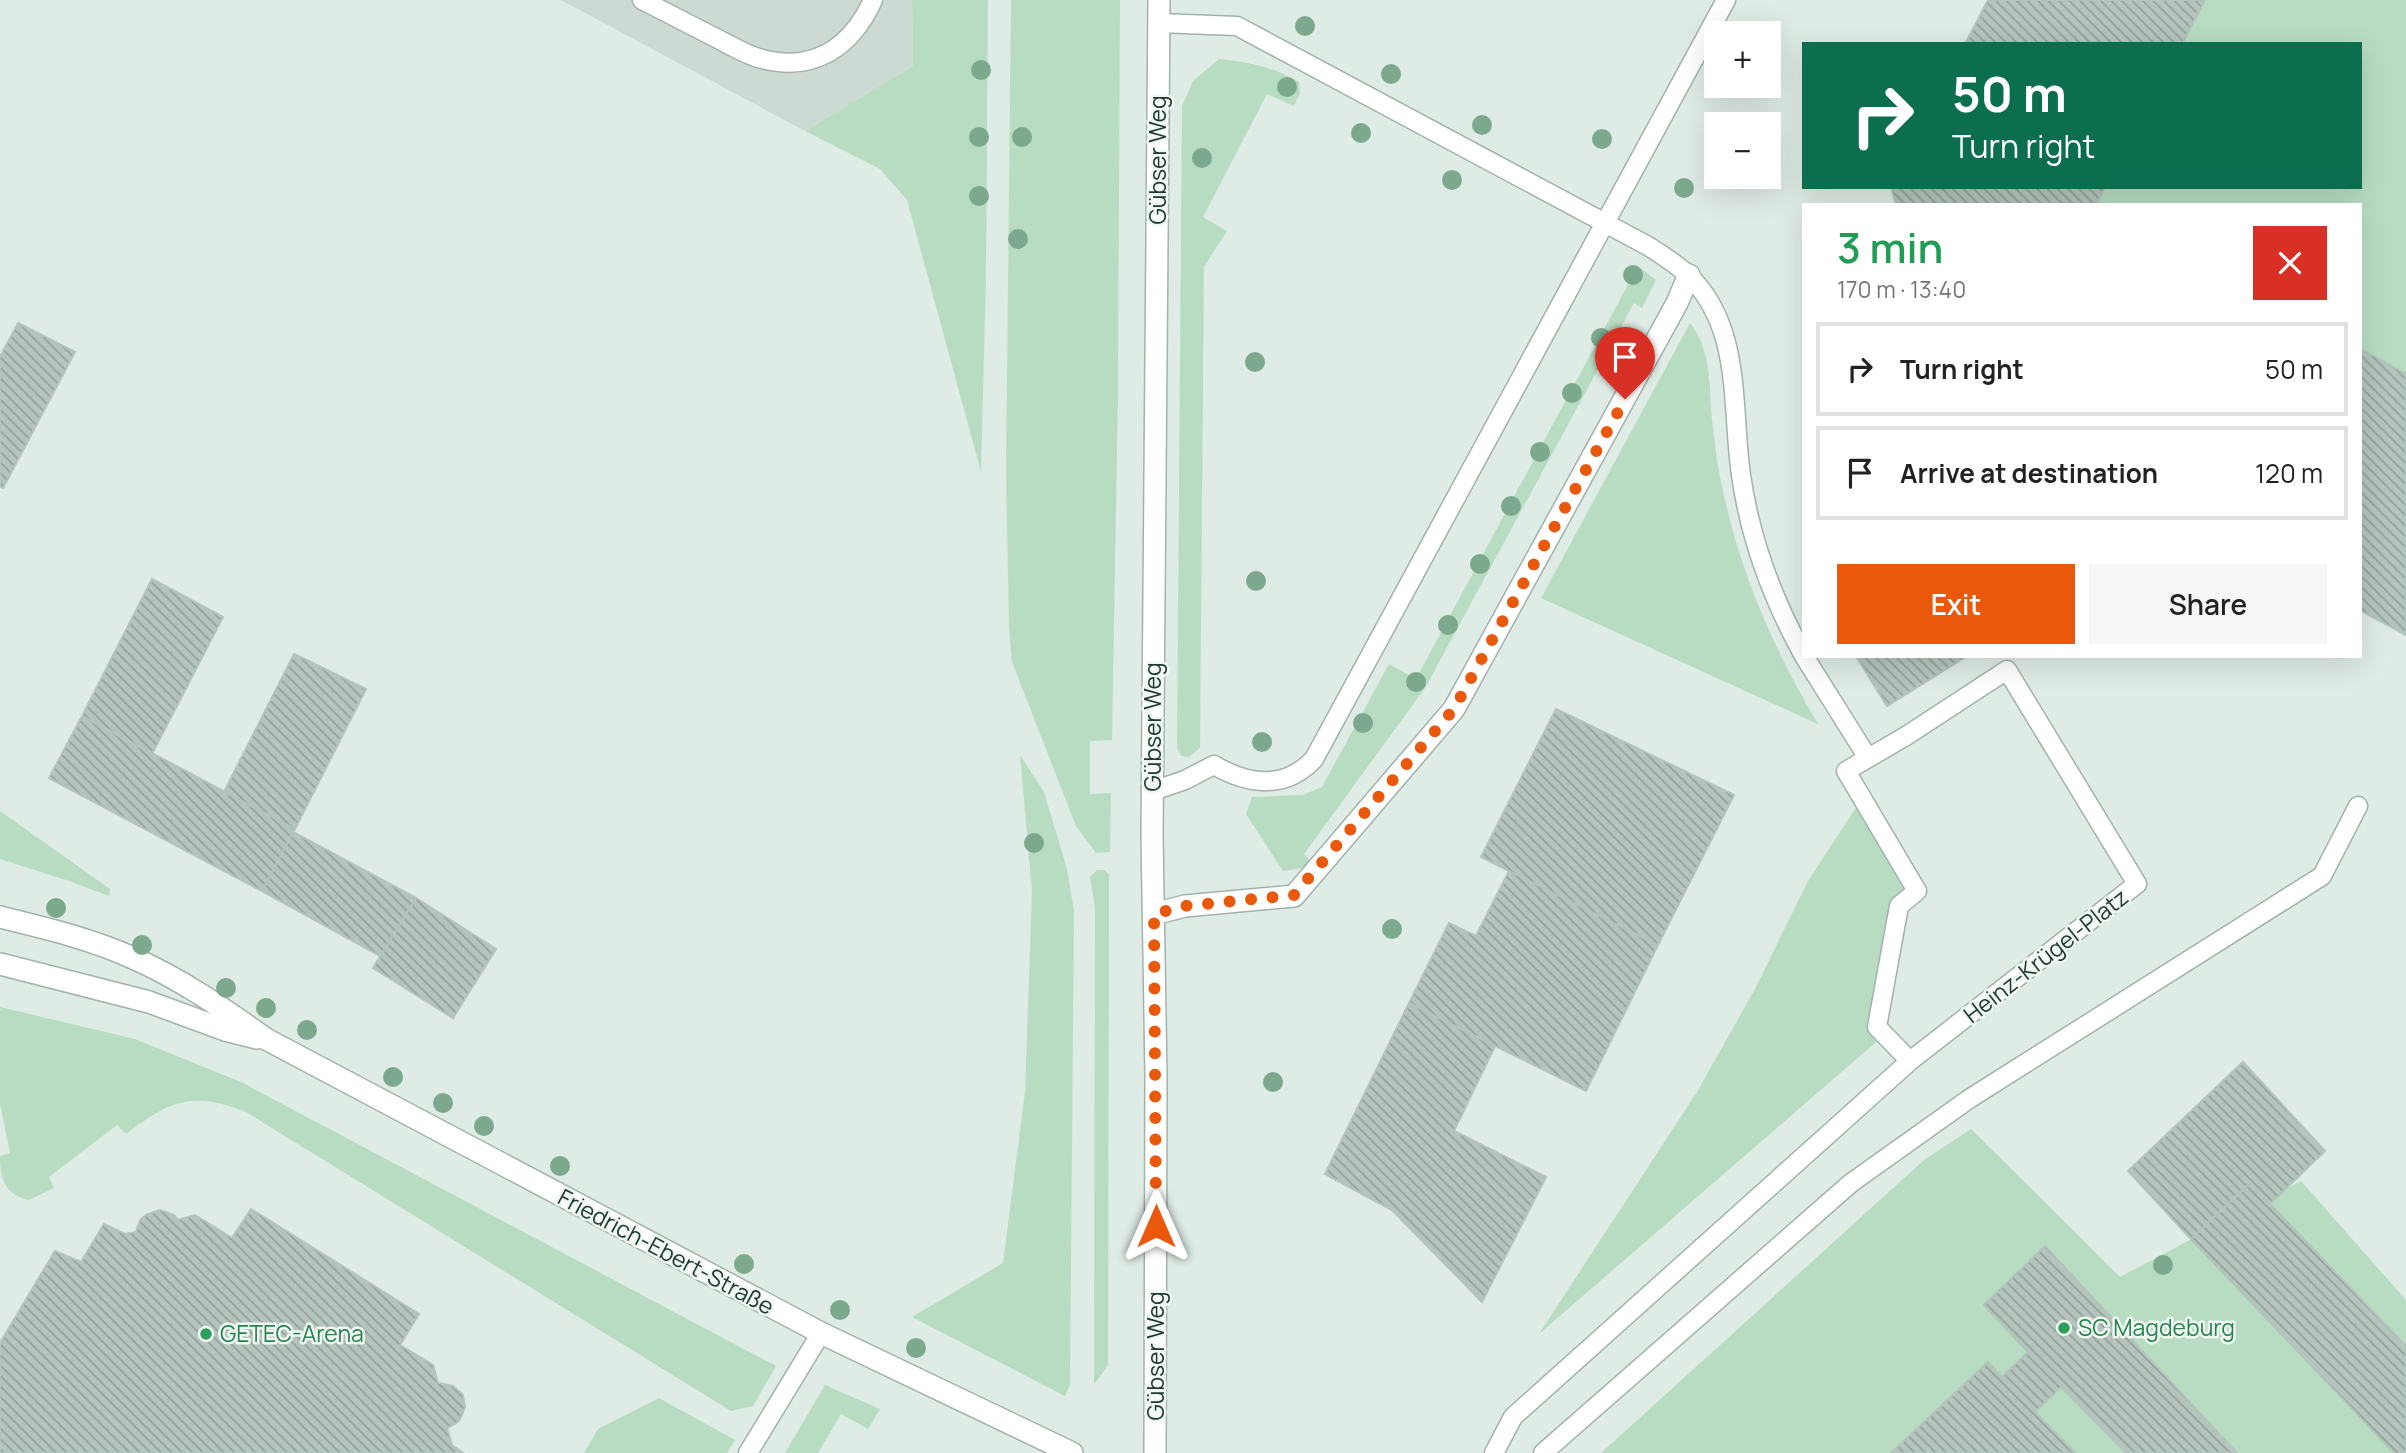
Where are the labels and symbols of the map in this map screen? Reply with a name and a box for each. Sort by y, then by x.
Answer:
street label: Gübser Weg [1141,96,1173,224]
pin [1595,327,1655,399]
street label: Gübser Weg [1136,663,1168,791]
street label: Heinz-Krügel-Platz [1956,881,2135,1030]
street label: Friedrich-Ebert-Straße [553,1181,780,1322]
position arrow [1119,1189,1193,1263]
street label: Gübser Weg [1139,1292,1171,1420]
place label: SC Magdeburg [2078,1311,2235,1343]
place label: GETEC-Arena [220,1317,364,1349]
marker: SC Magdeburg [2056,1320,2072,1336]
marker: GETEC-Arena [198,1326,214,1342]

